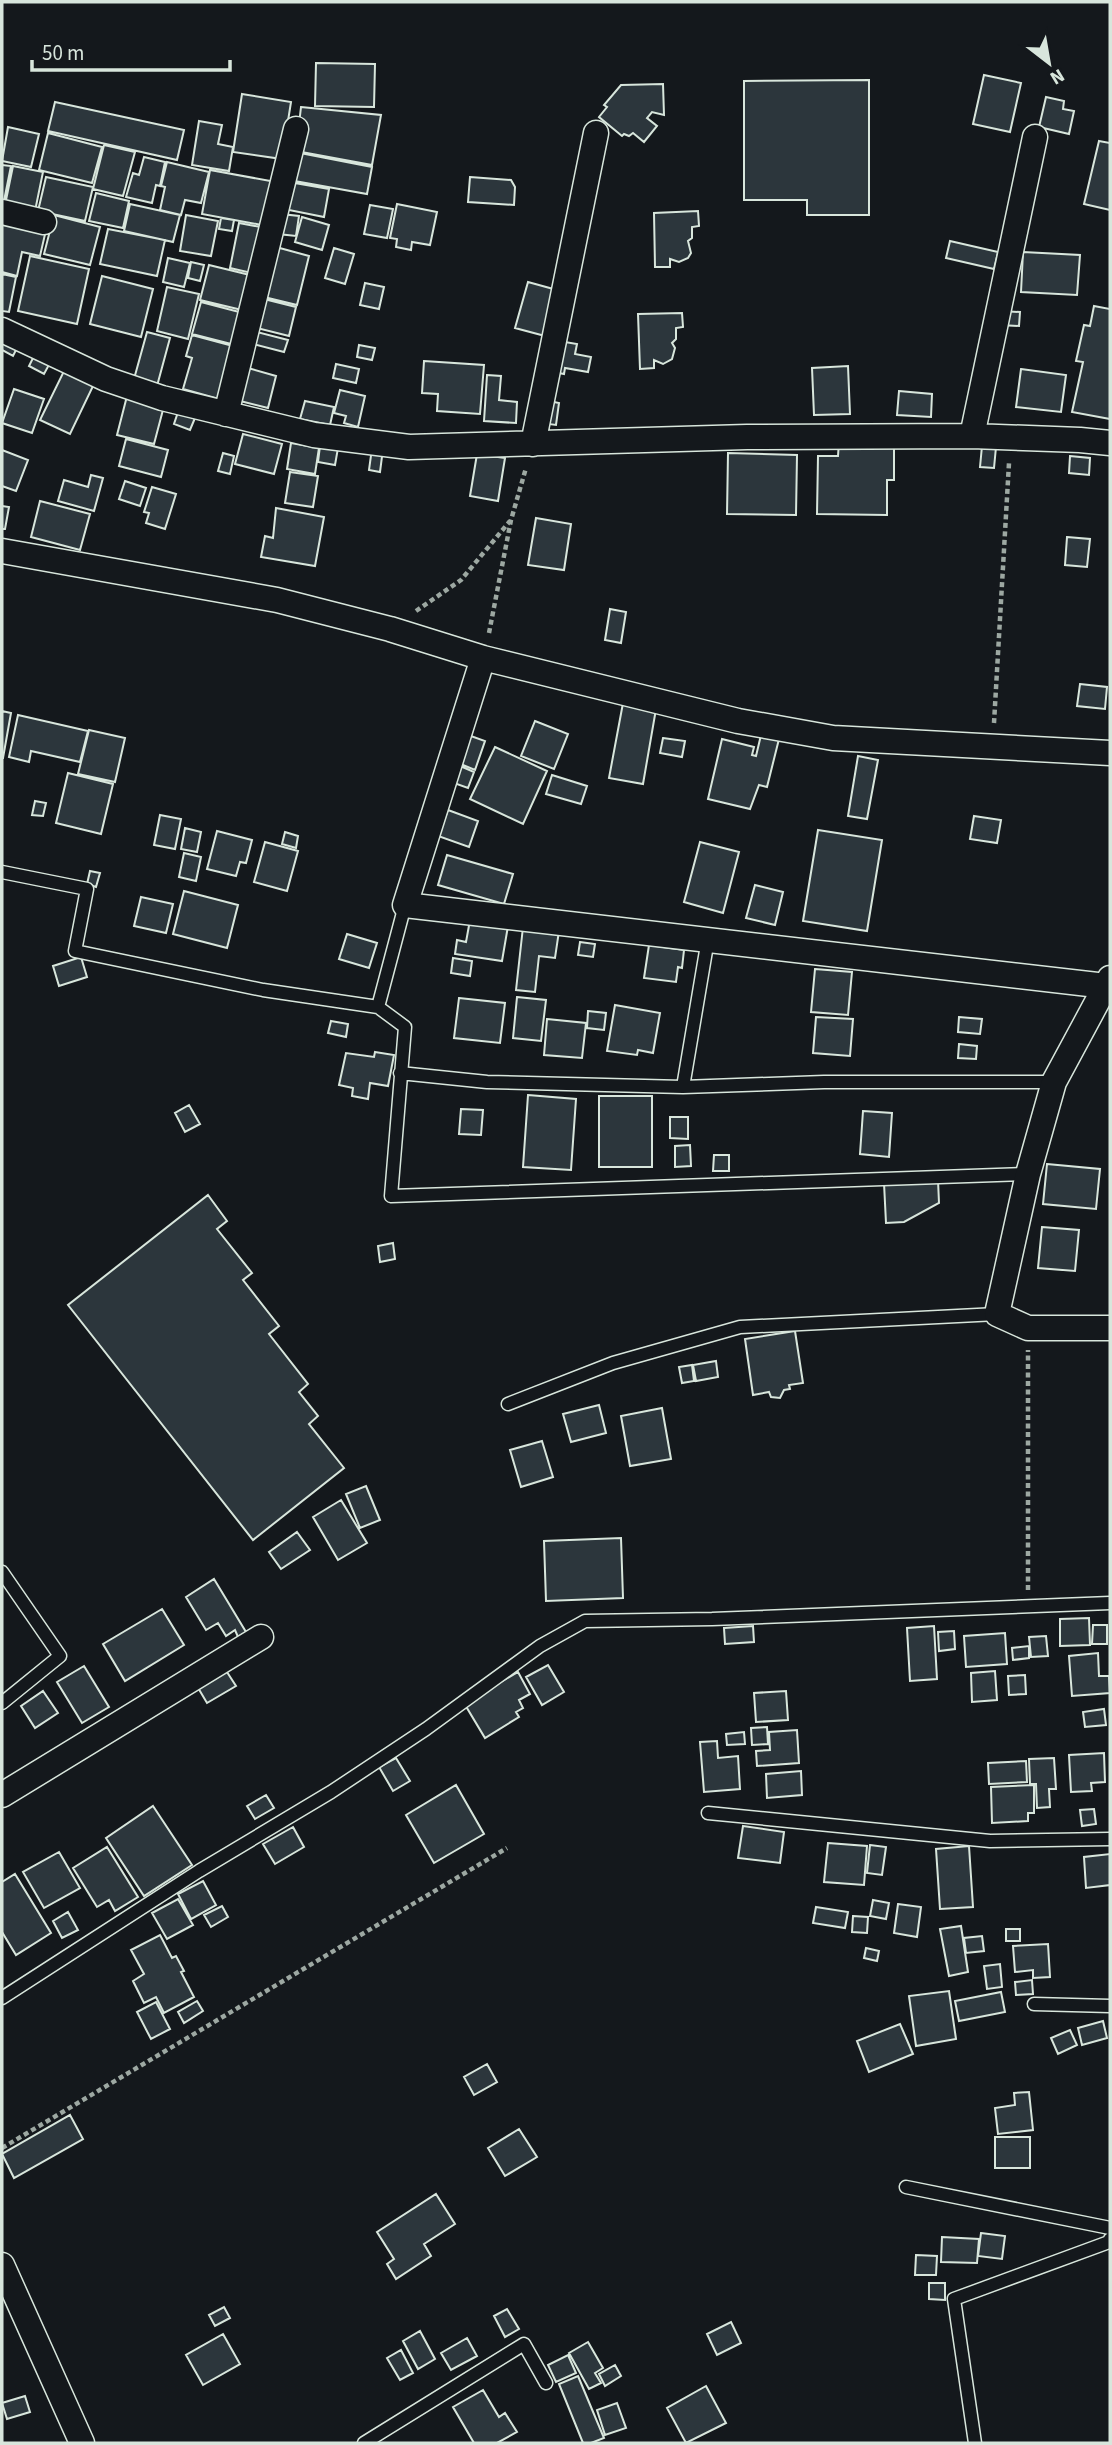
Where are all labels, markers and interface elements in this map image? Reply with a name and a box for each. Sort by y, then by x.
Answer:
scale bar [32,28,229,72]
north arrow [1014,28,1084,98]
text: 50 m [42,38,84,68]
text: N [1045,61,1069,91]

